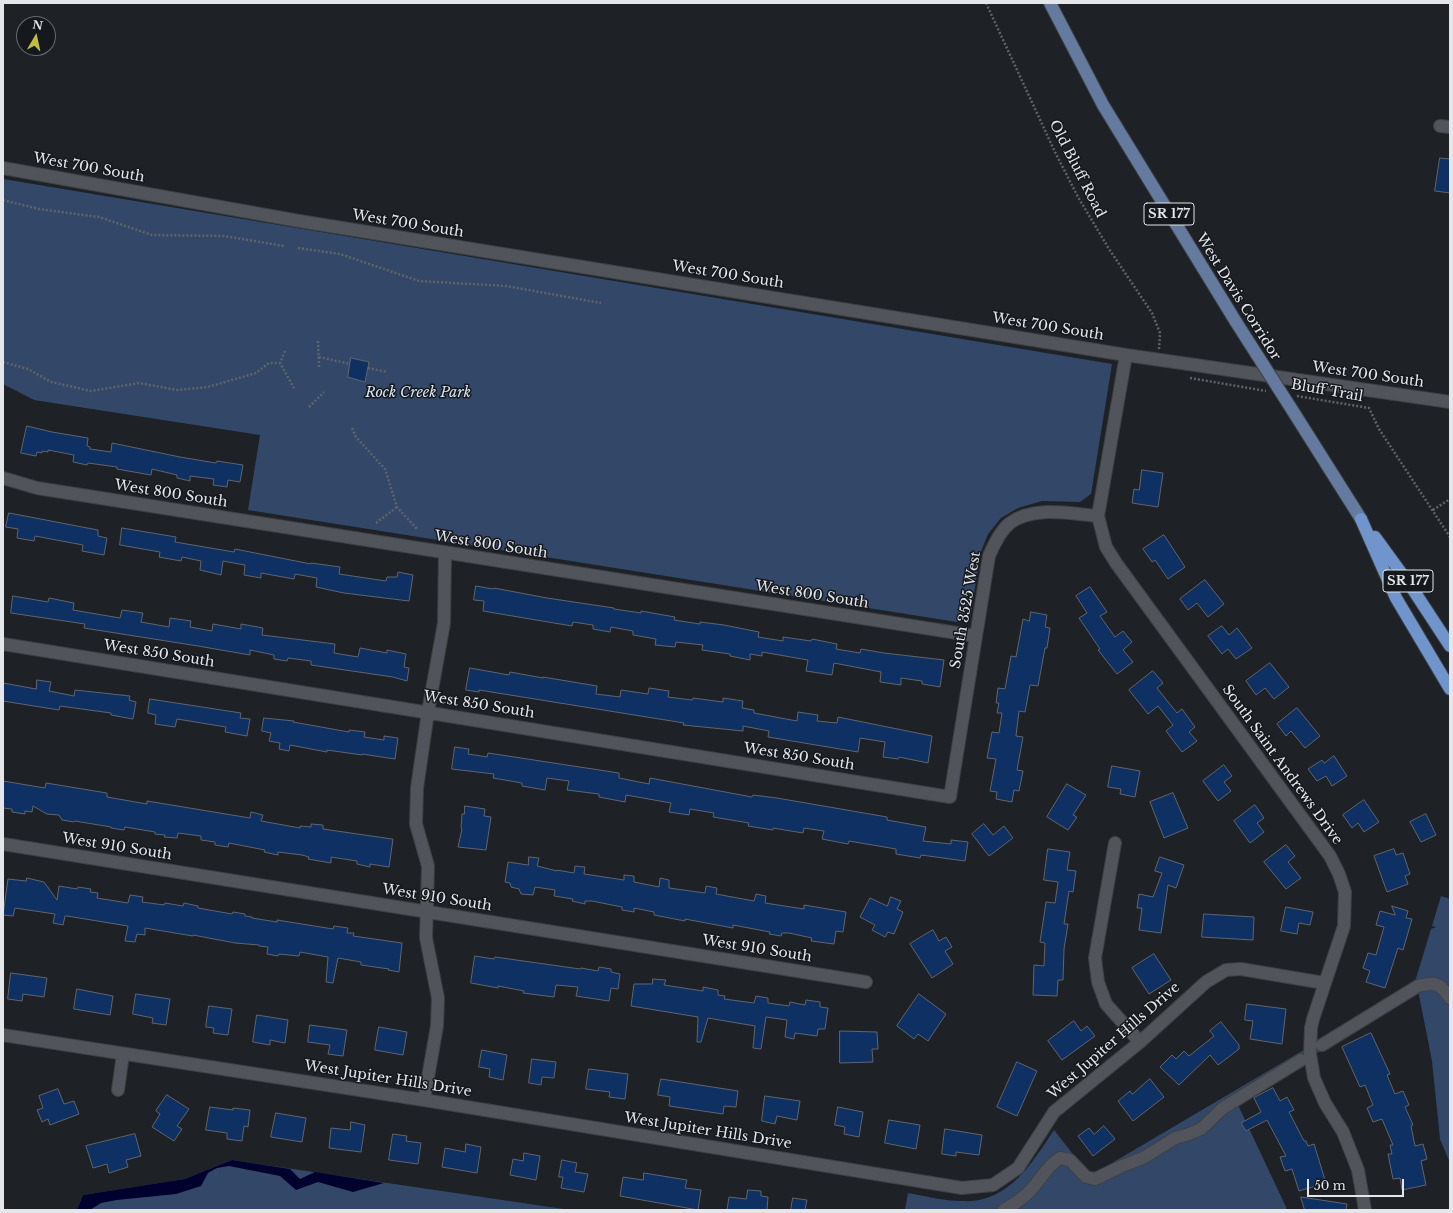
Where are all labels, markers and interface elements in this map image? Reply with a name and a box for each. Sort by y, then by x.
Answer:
north arrow [16,16,56,56]
text: N [32,17,44,33]
street label: Old Bluff Road [1045,117,1109,221]
street label: West 700 South [32,150,146,186]
road number: SR 177 [1144,203,1194,225]
street label: West 700 South [351,207,465,241]
street label: West Davis Corridor [1192,231,1284,363]
street label: West 700 South [671,258,785,292]
street label: West 700 South [991,310,1105,344]
street label: West 700 South [1311,359,1425,391]
street label: Bluff Trail [1290,376,1364,406]
park label: Rock Creek Park [365,385,471,401]
street label: West 800 South [113,477,229,511]
street label: West 800 South [433,528,549,562]
street label: South 3525 West [947,550,985,670]
road number: SR 177 [1383,570,1433,592]
street label: West 800 South [754,578,870,612]
street label: West 850 South [102,637,216,671]
street label: South Saint Andrews Drive [1218,682,1346,848]
street label: West 850 South [422,688,536,722]
street label: West 850 South [742,740,856,774]
street label: West 910 South [61,830,173,864]
street label: West 910 South [381,881,493,915]
street label: West 910 South [701,932,813,966]
street label: West Jupiter Hills Drive [1045,979,1183,1103]
street label: West Jupiter Hills Drive [303,1057,473,1101]
street label: West Jupiter Hills Drive [623,1109,793,1153]
scale bar [1309,1171,1406,1197]
text: 50 m [1314,1178,1346,1193]

